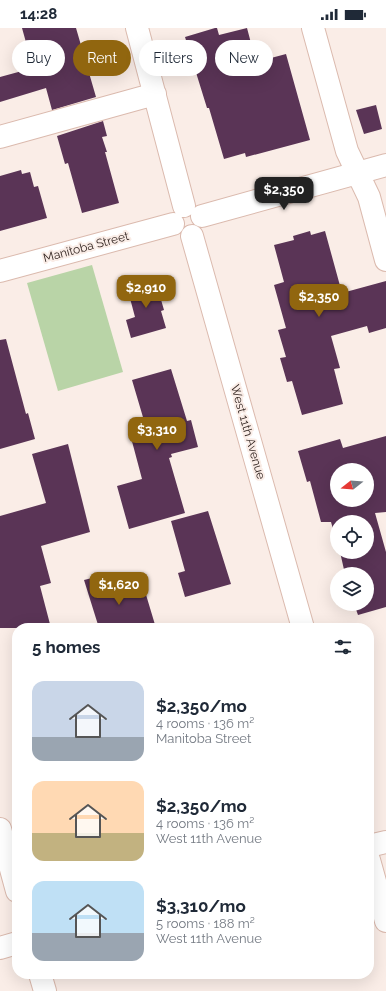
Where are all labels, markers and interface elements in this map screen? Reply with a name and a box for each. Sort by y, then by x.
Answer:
text: 14:28 [20,5,57,23]
chip: Buy [12,40,65,76]
chip: Rent [73,40,131,76]
chip: Filters [139,40,207,76]
chip: New [215,40,273,76]
pin: $2,350 [251,177,317,211]
text: $2,350 [263,182,305,197]
street label: Manitoba Street [42,229,130,265]
pin: $2,910 [113,275,179,309]
text: $2,910 [126,280,166,295]
pin: $2,350 [286,284,352,318]
text: $2,350 [298,289,340,304]
street label: West 11th Avenue [228,383,268,481]
pin: $3,310 [124,417,190,451]
text: $3,310 [137,422,177,437]
north arrow [330,463,374,507]
map controls [330,463,374,611]
button: locate [330,515,374,559]
button: layers [330,567,374,611]
pin: $1,620 [86,572,152,606]
text: $1,620 [99,577,139,592]
icon: filters [332,636,354,658]
text: 5 homes [32,637,100,657]
text: $2,350/mo [156,696,247,716]
icon: home [64,697,112,745]
text: 4 rooms · 136 m² [156,716,254,731]
text: Manitoba Street [156,731,251,746]
text: $2,350/mo [156,796,247,816]
icon: home [64,797,112,845]
text: 4 rooms · 136 m² [156,816,254,831]
text: West 11th Avenue [156,831,262,846]
text: $3,310/mo [156,896,246,916]
icon: home [64,897,112,945]
text: 5 rooms · 188 m² [156,916,255,931]
text: West 11th Avenue [156,931,262,946]

